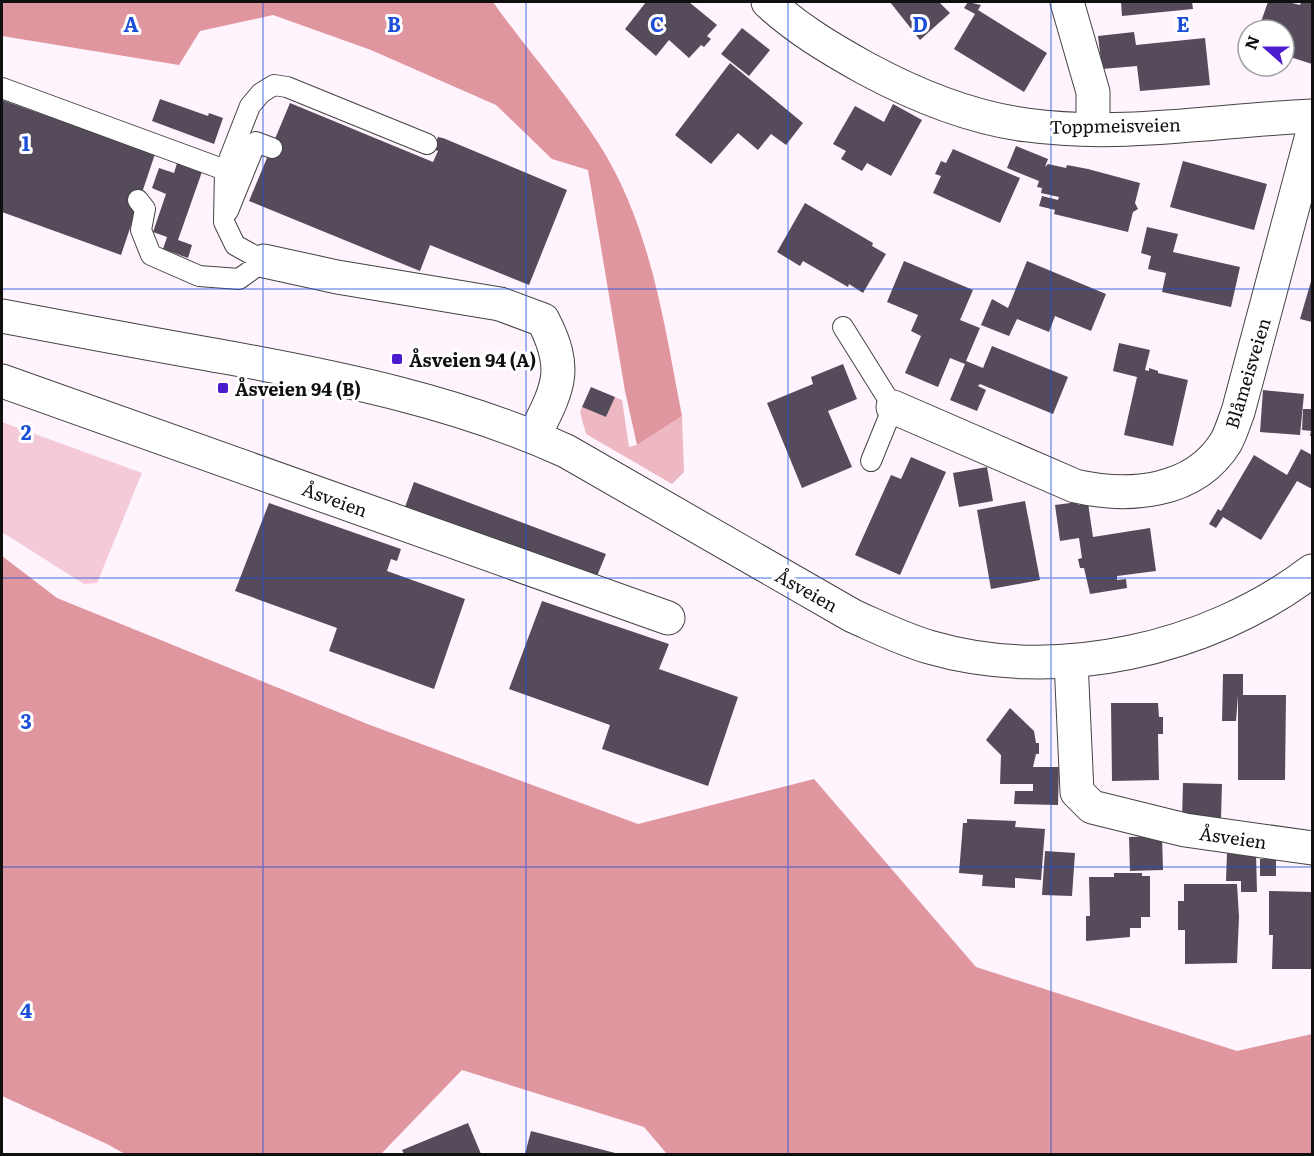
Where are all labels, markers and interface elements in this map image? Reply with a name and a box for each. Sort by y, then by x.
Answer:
text: A [123,8,139,38]
text: B [387,8,401,38]
text: C [650,8,664,38]
text: D [912,8,928,38]
text: E [1176,8,1190,38]
north arrow [1236,18,1296,78]
text: N [1237,32,1265,53]
street label: Toppmeisveien [1049,110,1181,140]
text: 1 [22,127,30,157]
street label: Blåmeisveien [1217,314,1277,432]
place label: Åsveien 94 (A) [409,346,536,373]
marker: Åsveien 94 (A) [390,352,404,366]
place label: Åsveien 94 (B) [235,375,361,402]
marker: Åsveien 94 (B) [216,381,230,395]
text: 2 [21,416,32,446]
street label: Åsveien [299,475,372,523]
street label: Åsveien [771,562,843,618]
text: 3 [20,705,32,735]
street label: Åsveien [1198,819,1269,855]
text: 4 [20,994,32,1024]

